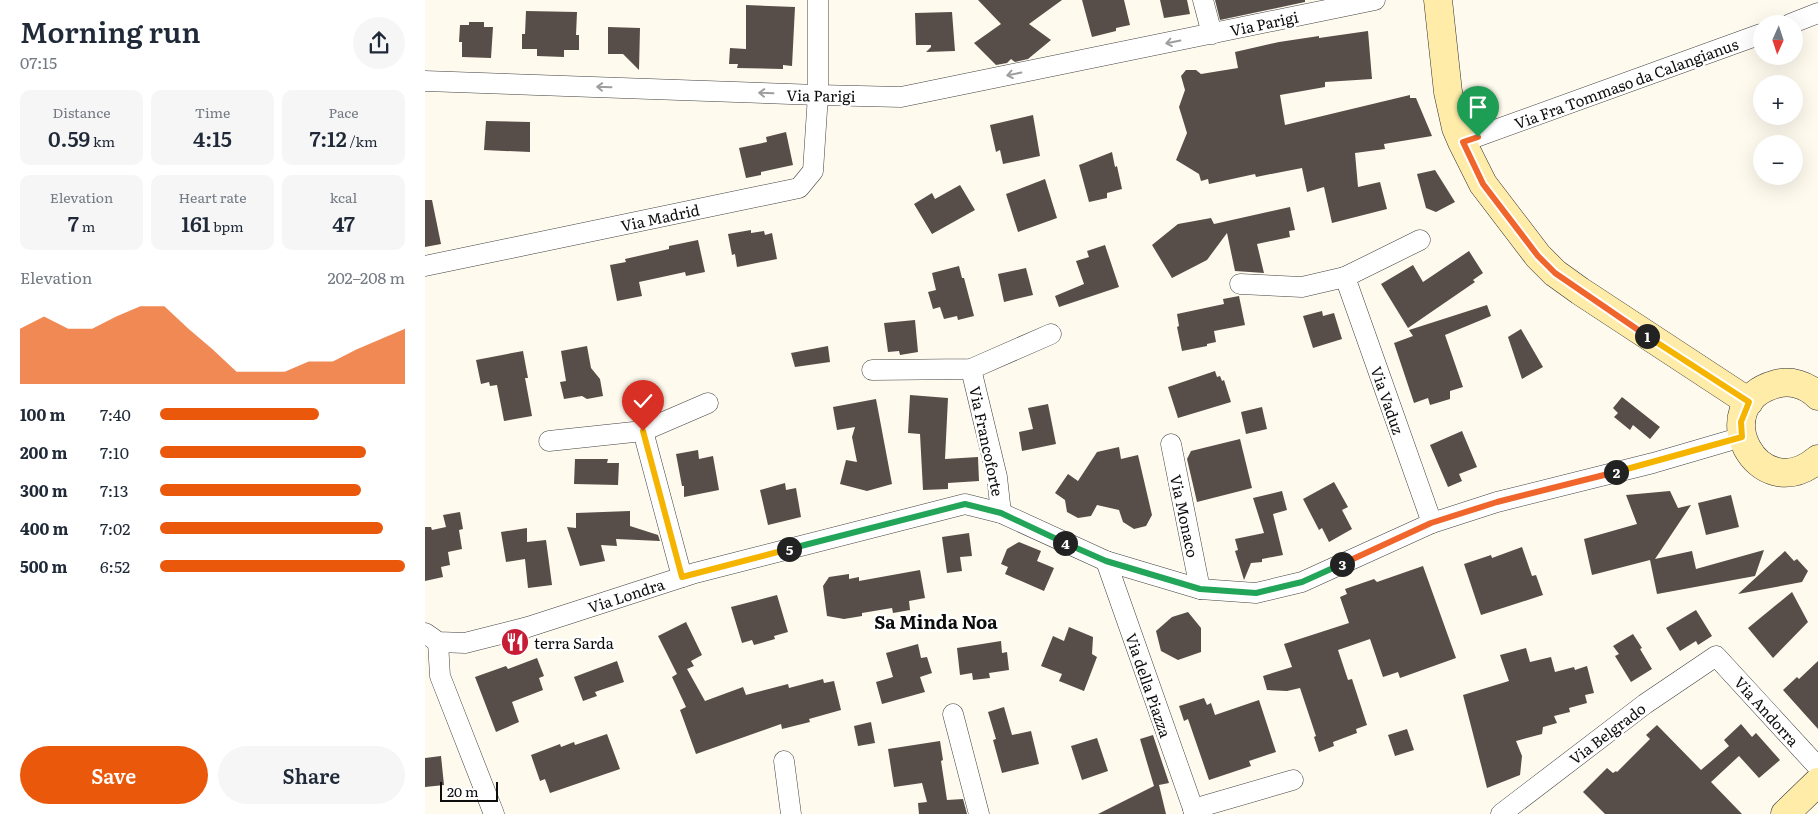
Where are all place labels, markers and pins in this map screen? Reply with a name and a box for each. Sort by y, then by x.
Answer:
pin [1457,86,1499,137]
pin: 1 [1635,324,1659,348]
pin [622,380,664,431]
pin: 2 [1603,460,1629,484]
pin: 4 [1053,530,1077,556]
pin: 5 [777,536,801,562]
pin: 3 [1329,552,1355,576]
restaurant icon: terra Sarda [500,627,530,657]
place label: terra Sarda [534,631,615,654]

